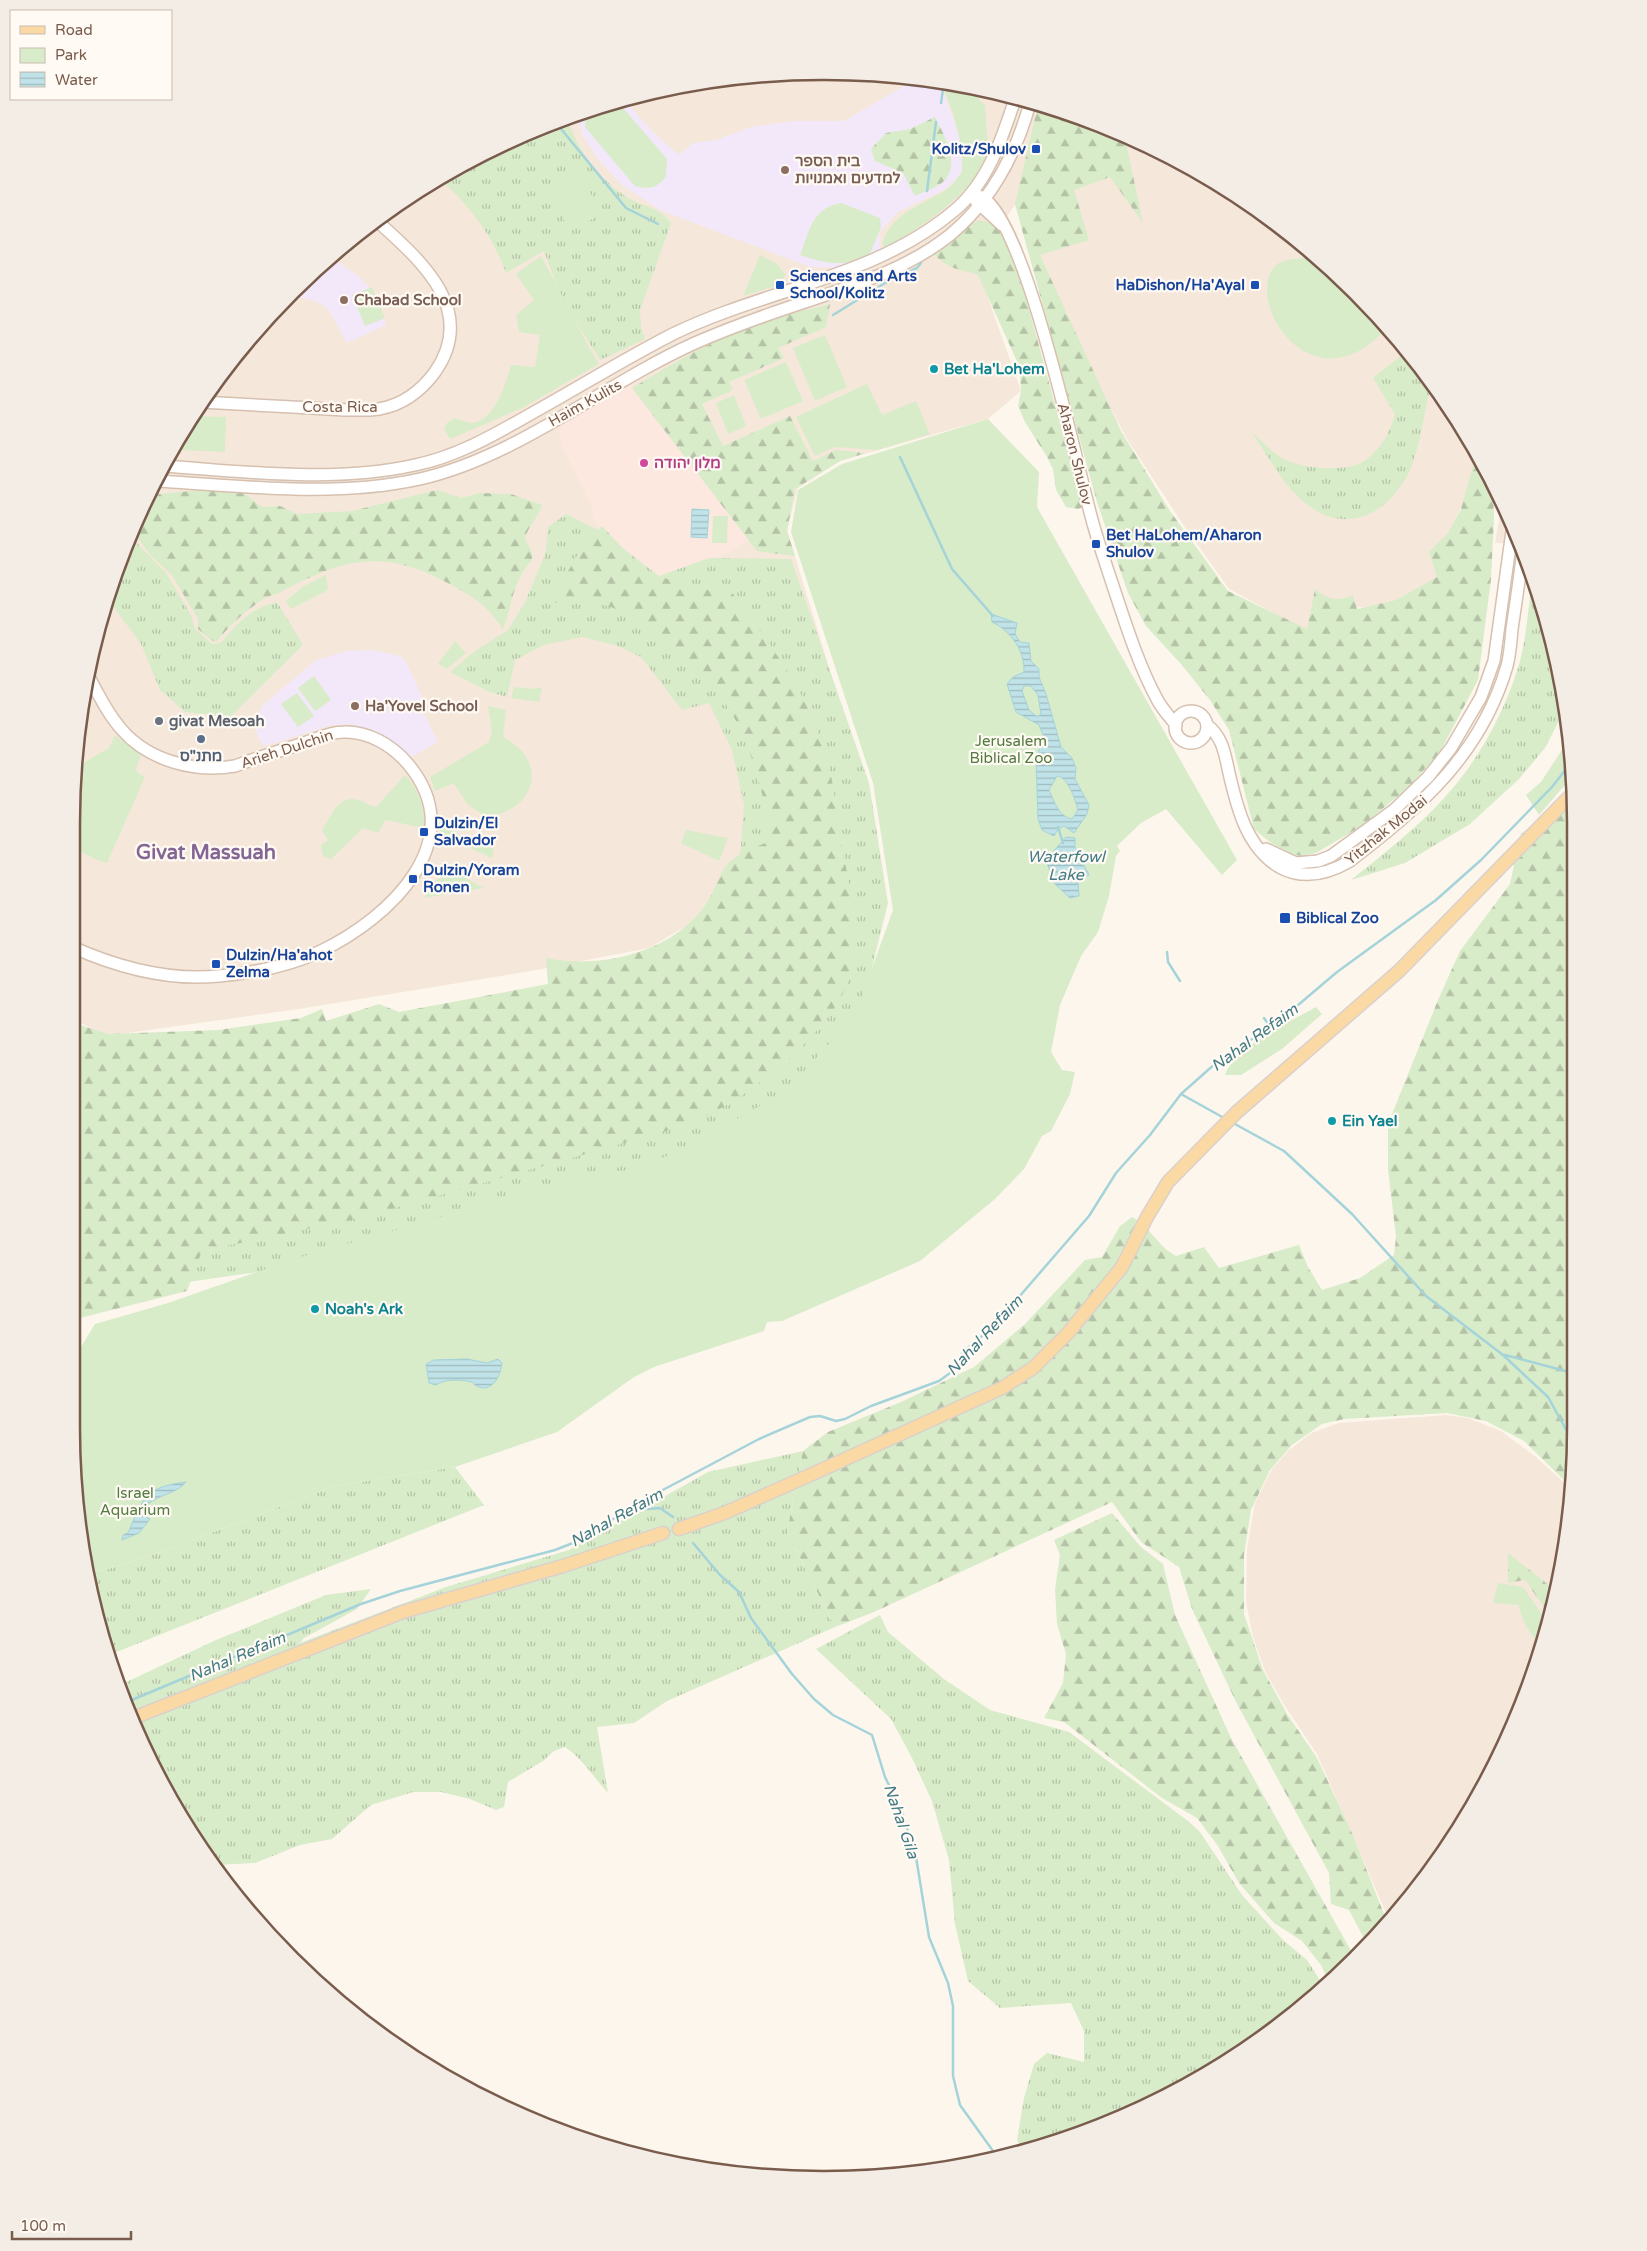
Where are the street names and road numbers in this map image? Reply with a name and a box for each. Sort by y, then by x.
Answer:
street label: Haim Kulits [545,376,625,430]
street label: Costa Rica [302,398,378,416]
street label: Aharon Shulov [1054,401,1096,507]
street label: Arieh Dulchin [239,726,335,772]
street label: Yitzhak Modai [1341,791,1431,869]

